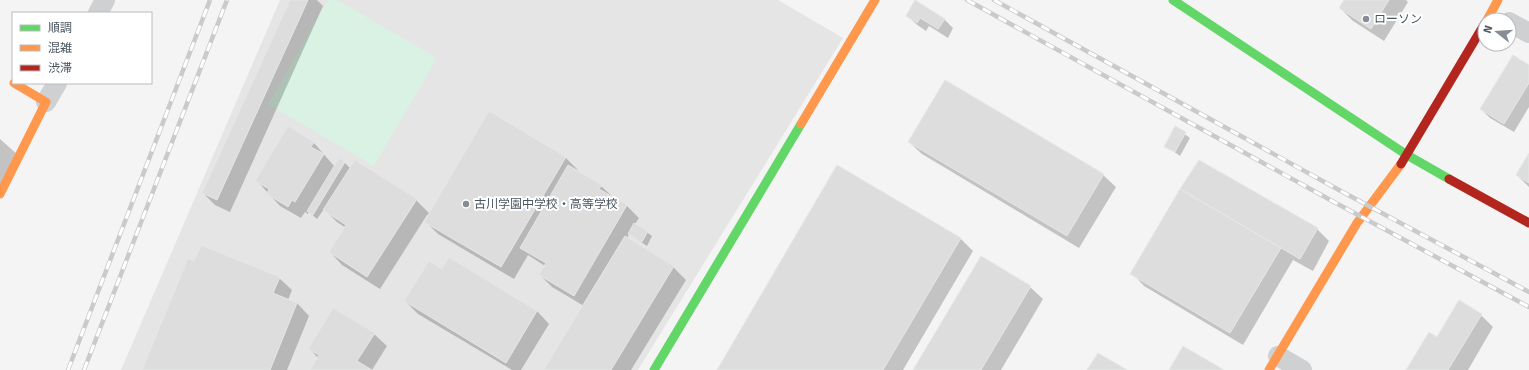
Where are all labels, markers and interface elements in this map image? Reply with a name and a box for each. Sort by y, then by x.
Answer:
legend [12,12,152,84]
place label: ローソン [1374,12,1422,27]
north arrow [1477,12,1517,52]
marker: ローソン [1361,14,1371,24]
text: 順調 [48,21,72,36]
text: N [1481,24,1495,35]
text: 混雑 [48,41,72,56]
text: 渋滞 [48,61,72,76]
place label: 古川学園中学校・高等学校 [474,197,618,212]
marker: 古川学園中学校・高等学校 [461,199,471,209]

